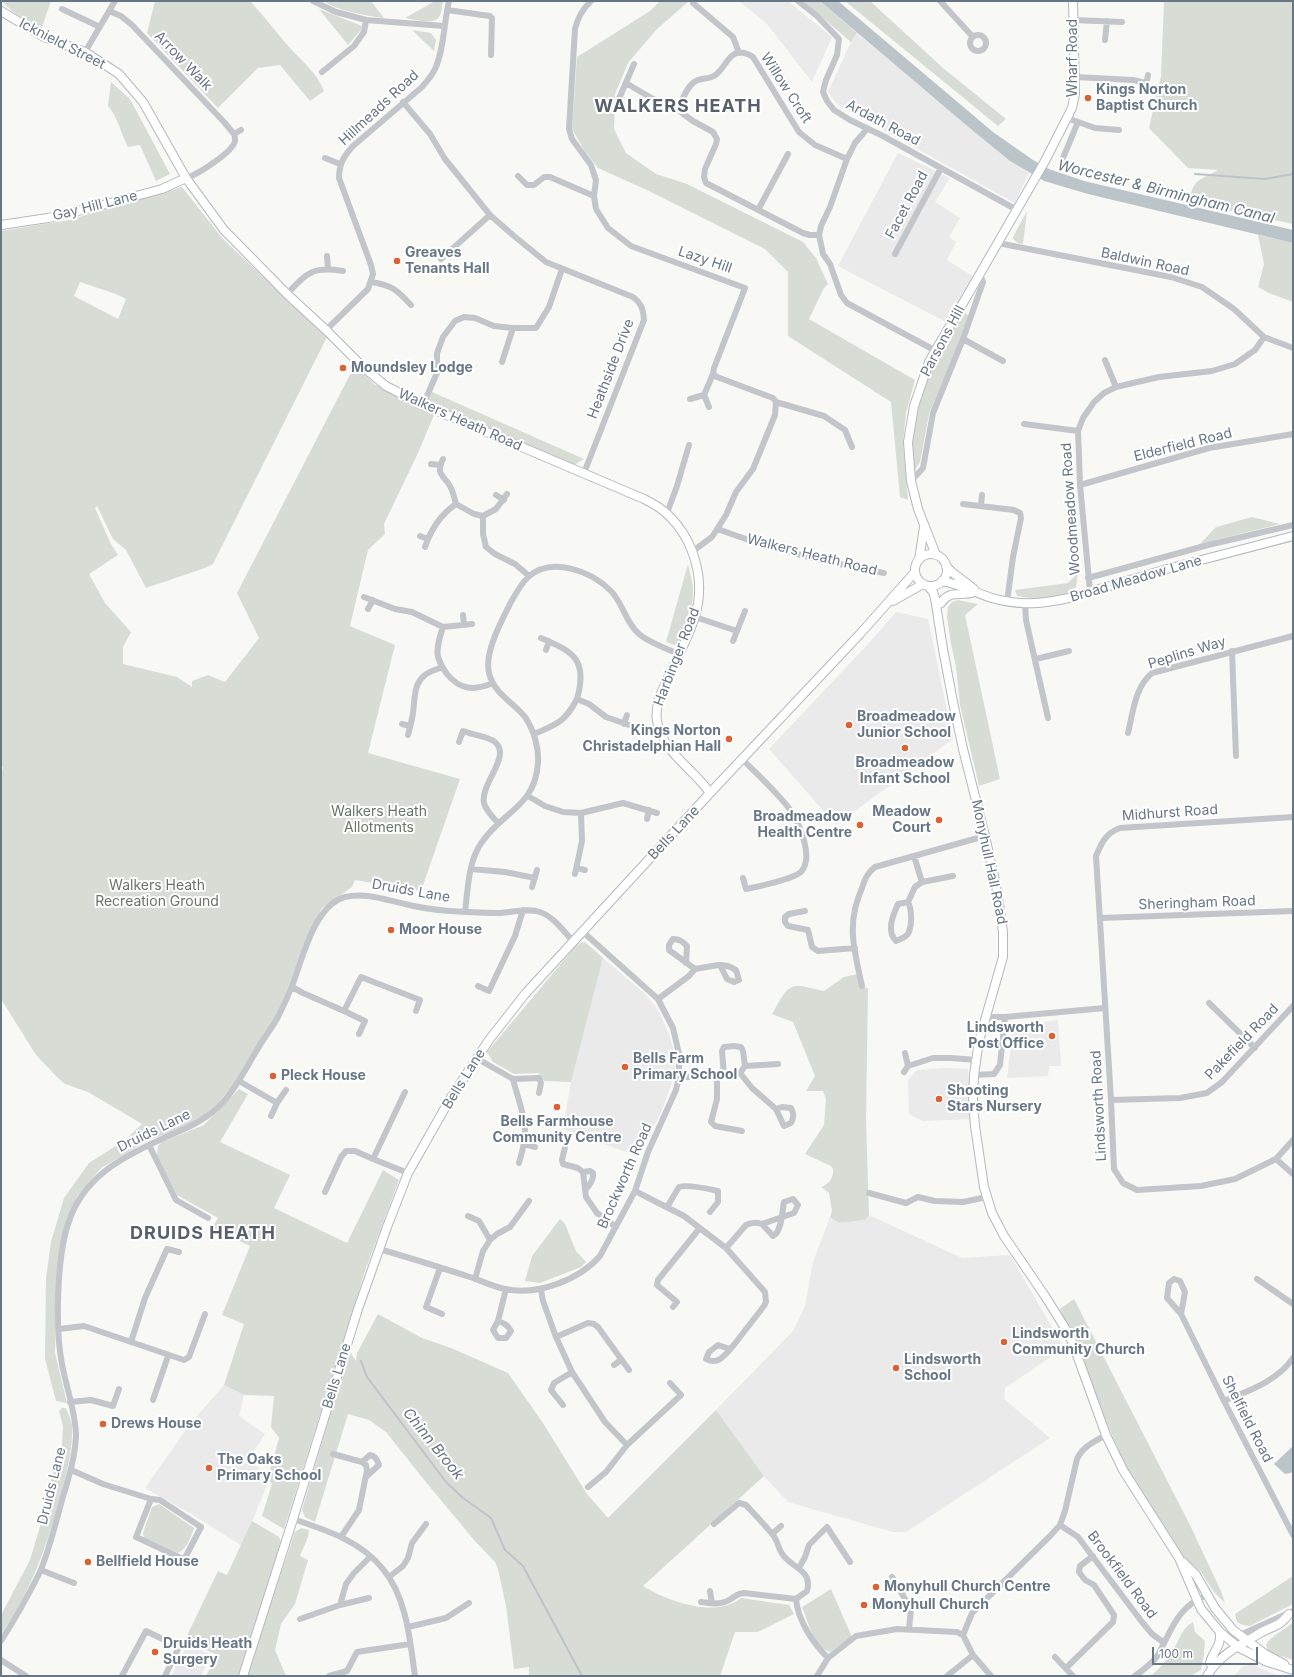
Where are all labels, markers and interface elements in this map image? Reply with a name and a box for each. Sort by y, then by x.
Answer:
street label: Icknield Street [16,15,108,73]
street label: Wharf Road [1065,19,1081,97]
street label: Arrow Walk [151,28,215,94]
street label: Willow Croft [757,50,815,126]
street label: Hillmeads Road [336,67,422,149]
place label: Kings Norton Baptist Church [1096,82,1198,114]
marker: Kings Norton Baptist Church [1083,93,1093,103]
district label: WALKERS HEATH [594,96,762,118]
street label: Ardath Road [843,96,923,150]
water label: Worcester & Birmingham Canal [1056,156,1276,228]
street label: Facet Road [882,168,932,242]
street label: Gay Hill Lane [51,187,139,225]
street label: Lazy Hill [676,243,734,277]
street label: Baldwin Road [1099,244,1191,280]
place label: Greaves Tenants Hall [405,245,490,278]
marker: Greaves Tenants Hall [392,256,402,266]
street label: Parsons Hill [917,303,969,379]
street label: Heathside Drive [584,317,638,421]
place label: Moundsley Lodge [351,360,473,376]
marker: Moundsley Lodge [338,363,348,373]
street label: Walkers Heath Road [396,385,524,455]
street label: Elderfield Road [1132,425,1234,465]
street label: Woodmeadow Road [1058,442,1084,576]
street label: Walkers Heath Road [745,531,879,579]
street label: Broad Meadow Lane [1068,552,1204,606]
street label: Harbinger Road [651,606,703,708]
street label: Peplins Way [1146,633,1228,673]
place label: Broadmeadow Junior School [857,709,956,742]
marker: Broadmeadow Junior School [844,720,854,730]
place label: Kings Norton Christadelphian Hall [583,723,721,756]
marker: Kings Norton Christadelphian Hall [724,734,734,744]
marker: Broadmeadow Infant School [900,743,910,753]
place label: Broadmeadow Infant School [856,755,954,788]
street label: Monyhull Hall Road [968,798,1010,926]
street label: Midhurst Road [1121,801,1219,825]
street label: Bells Lane [645,803,703,863]
park label: Walkers Heath Allotments [331,804,427,836]
place label: Meadow Court [872,804,931,836]
place label: Broadmeadow Health Centre [753,809,852,842]
marker: Meadow Court [934,815,944,825]
marker: Broadmeadow Health Centre [855,820,865,830]
street label: Druids Lane [371,876,451,906]
park label: Walkers Heath Recreation Ground [95,878,219,910]
street label: Sheringham Road [1138,893,1256,913]
place label: Moor House [399,922,482,938]
marker: Moor House [386,925,396,935]
street label: Pakefield Road [1202,1001,1282,1083]
place label: Lindsworth Post Office [967,1020,1044,1052]
marker: Lindsworth Post Office [1047,1031,1057,1041]
street label: Bells Lane [439,1046,489,1112]
street label: Lindsworth Road [1088,1050,1110,1162]
place label: Bells Farm Primary School [633,1051,737,1084]
marker: Bells Farm Primary School [620,1062,630,1072]
place label: Pleck House [281,1068,366,1084]
marker: Pleck House [268,1071,278,1081]
place label: Shooting Stars Nursery [947,1083,1042,1116]
marker: Shooting Stars Nursery [934,1094,944,1104]
marker: Bells Farmhouse Community Centre [552,1102,562,1112]
street label: Druids Lane [115,1106,193,1156]
place label: Bells Farmhouse Community Centre [492,1114,622,1146]
street label: Brockworth Road [594,1121,656,1231]
district label: DRUIDS HEATH [130,1223,276,1245]
place label: Lindsworth Community Church [1012,1326,1145,1358]
marker: Lindsworth Community Church [999,1337,1009,1347]
street label: Bells Lane [319,1341,355,1411]
place label: Lindsworth School [904,1352,981,1384]
marker: Lindsworth School [891,1363,901,1373]
street label: Shelfield Road [1218,1373,1276,1465]
water label: Chinn Brook [399,1405,467,1483]
place label: Drews House [111,1416,202,1432]
marker: Drews House [98,1419,108,1429]
street label: Druids Lane [34,1446,70,1526]
place label: The Oaks Primary School [217,1452,321,1484]
marker: The Oaks Primary School [204,1463,214,1473]
street label: Brookfield Road [1084,1528,1160,1622]
place label: Bellfield House [96,1554,199,1570]
marker: Bellfield House [83,1557,93,1567]
place label: Monyhull Church Centre [884,1579,1051,1595]
marker: Monyhull Church Centre [871,1582,881,1592]
place label: Monyhull Church [872,1597,989,1613]
marker: Monyhull Church [859,1600,869,1610]
place label: Druids Heath Surgery [163,1636,252,1668]
scale bar [1154,1639,1260,1665]
text: 100 m [1159,1646,1193,1661]
marker: Druids Heath Surgery [150,1647,160,1657]

